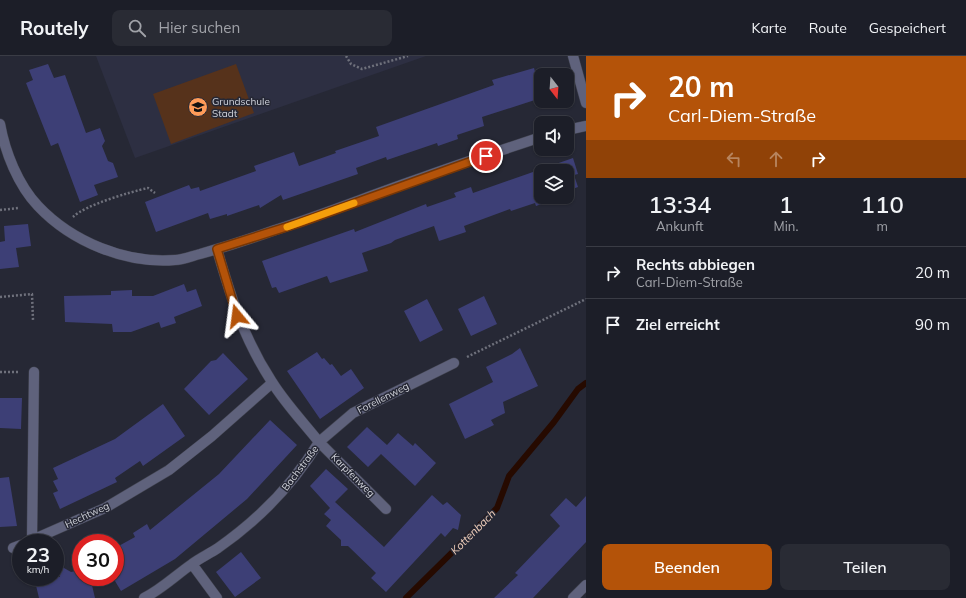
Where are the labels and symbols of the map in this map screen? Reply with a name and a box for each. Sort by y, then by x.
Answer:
north arrow [534,68,574,108]
place label: Grundschule Stadt [212,95,270,120]
school or university icon: Grundschule Stadt [187,96,209,118]
pin [469,139,503,173]
position arrow [216,295,258,337]
street label: Forellenweg [355,379,411,417]
street label: Bachstraße [279,443,321,493]
street label: Karpfenweg [328,450,378,500]
street label: Hechtweg [63,499,111,531]
water label: Kottenbach [448,507,498,557]
speed limit sign: 30 [72,534,124,586]

